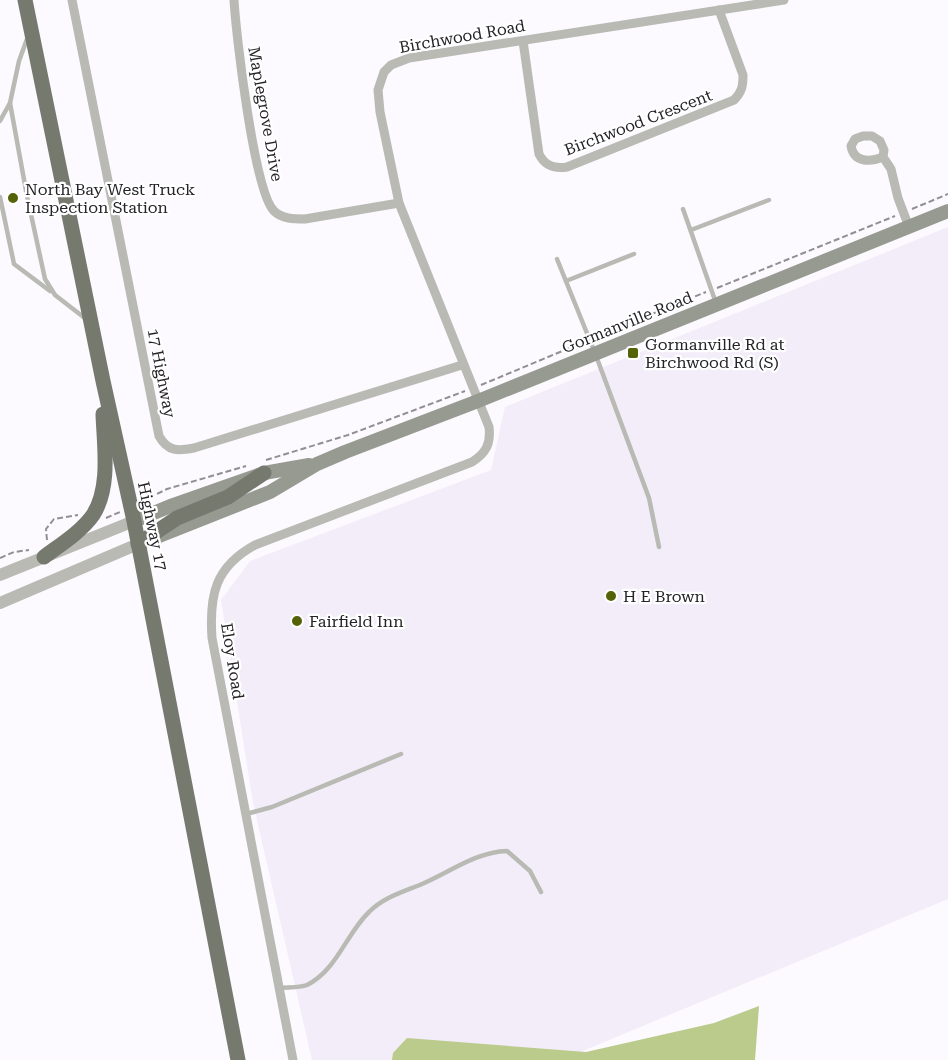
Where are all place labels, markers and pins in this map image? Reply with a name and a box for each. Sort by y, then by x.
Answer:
place label: North Bay West Truck Inspection Station [25,180,195,217]
marker: North Bay West Truck Inspection Station [6,191,20,205]
place label: Gormanville Rd at Birchwood Rd (S) [645,335,784,372]
marker: Gormanville Rd at Birchwood Rd (S) [626,346,640,360]
place label: H E Brown [623,587,705,606]
marker: H E Brown [604,589,618,603]
place label: Fairfield Inn [309,612,403,631]
marker: Fairfield Inn [290,614,304,628]

